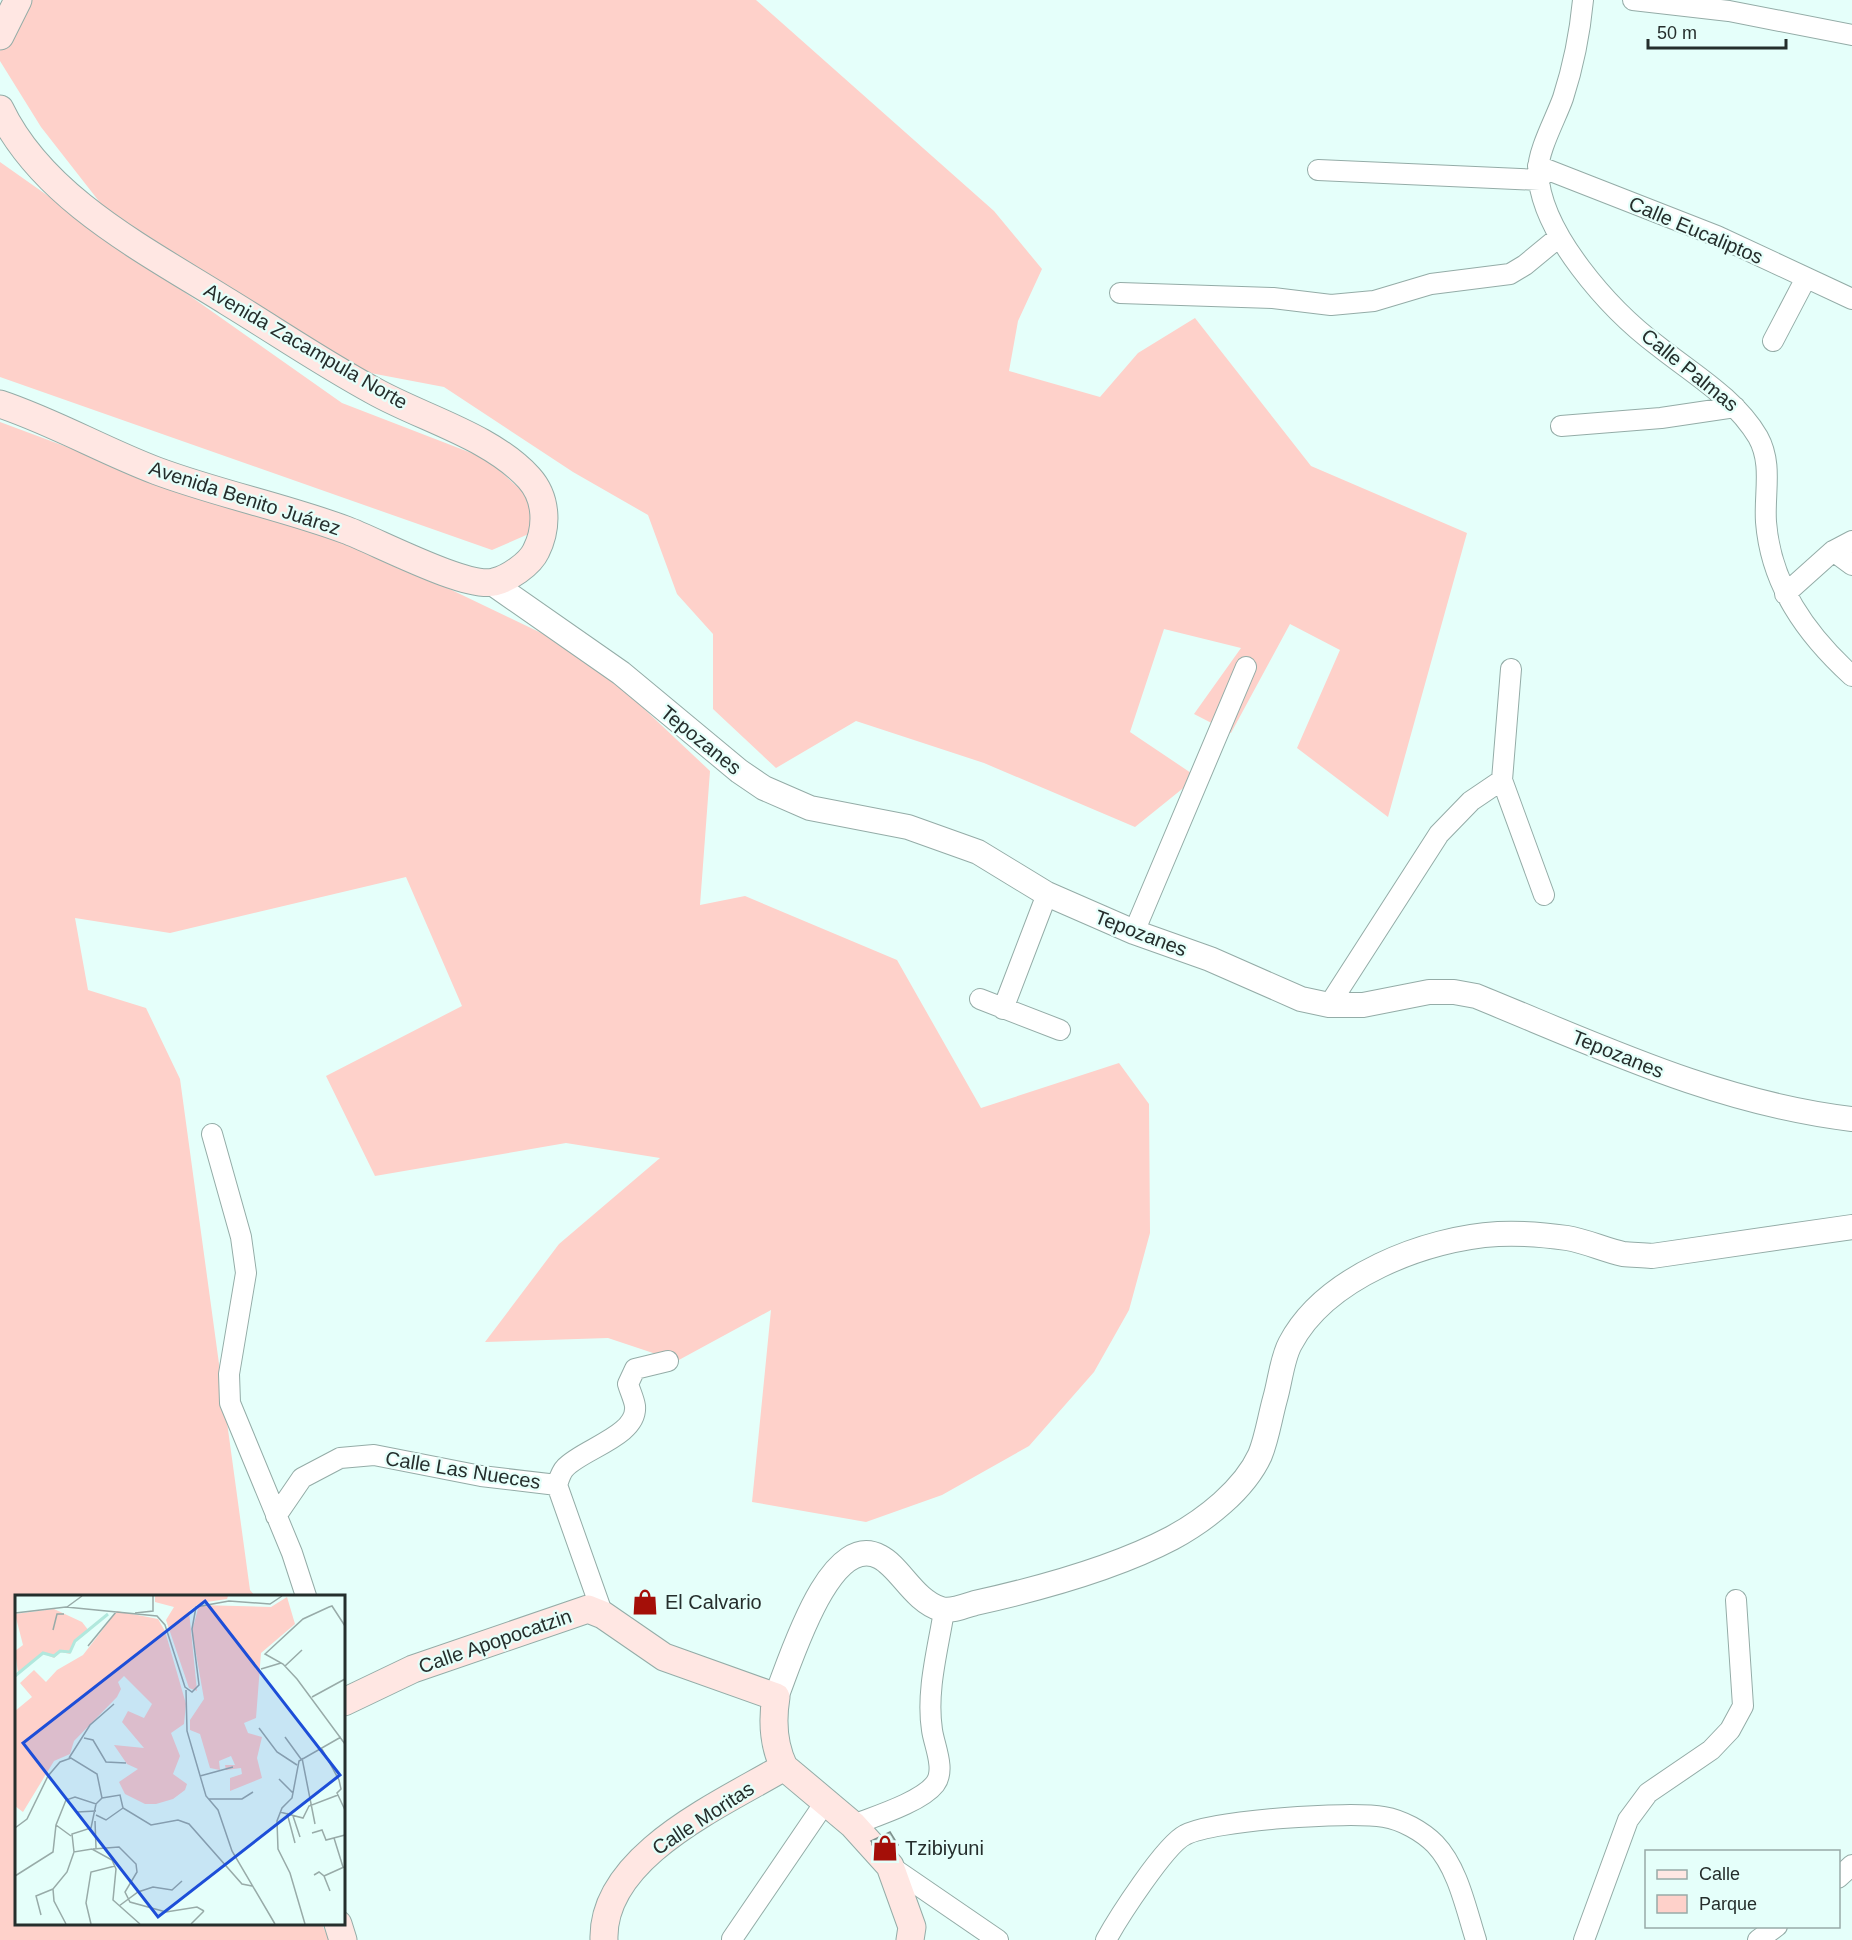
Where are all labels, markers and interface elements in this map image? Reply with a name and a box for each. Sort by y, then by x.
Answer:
scale bar [1648,12,1786,50]
text: 50 m [1657,23,1697,43]
street label: Calle Eucaliptos [1626,192,1766,268]
street label: Avenida Zacampula Norte [201,279,411,413]
street label: Calle Palmas [1637,324,1743,416]
street label: Avenida Benito Juárez [147,457,343,539]
street label: Tepozanes [656,701,746,779]
street label: Tepozanes [1092,905,1190,961]
street label: Tepozanes [1569,1026,1667,1082]
street label: Calle Las Nueces [384,1447,542,1493]
shop icon: El Calvario [630,1587,660,1617]
place label: El Calvario [665,1591,762,1613]
inset map [15,1595,345,1925]
street label: Calle Apopocatzin [416,1605,574,1677]
street label: Calle Moritas [648,1777,758,1859]
shop icon: Tzibiyuni [870,1833,900,1863]
place label: Tzibiyuni [905,1837,984,1859]
legend [1645,1850,1840,1928]
text: Calle [1699,1864,1740,1884]
text: Parque [1699,1894,1757,1914]

